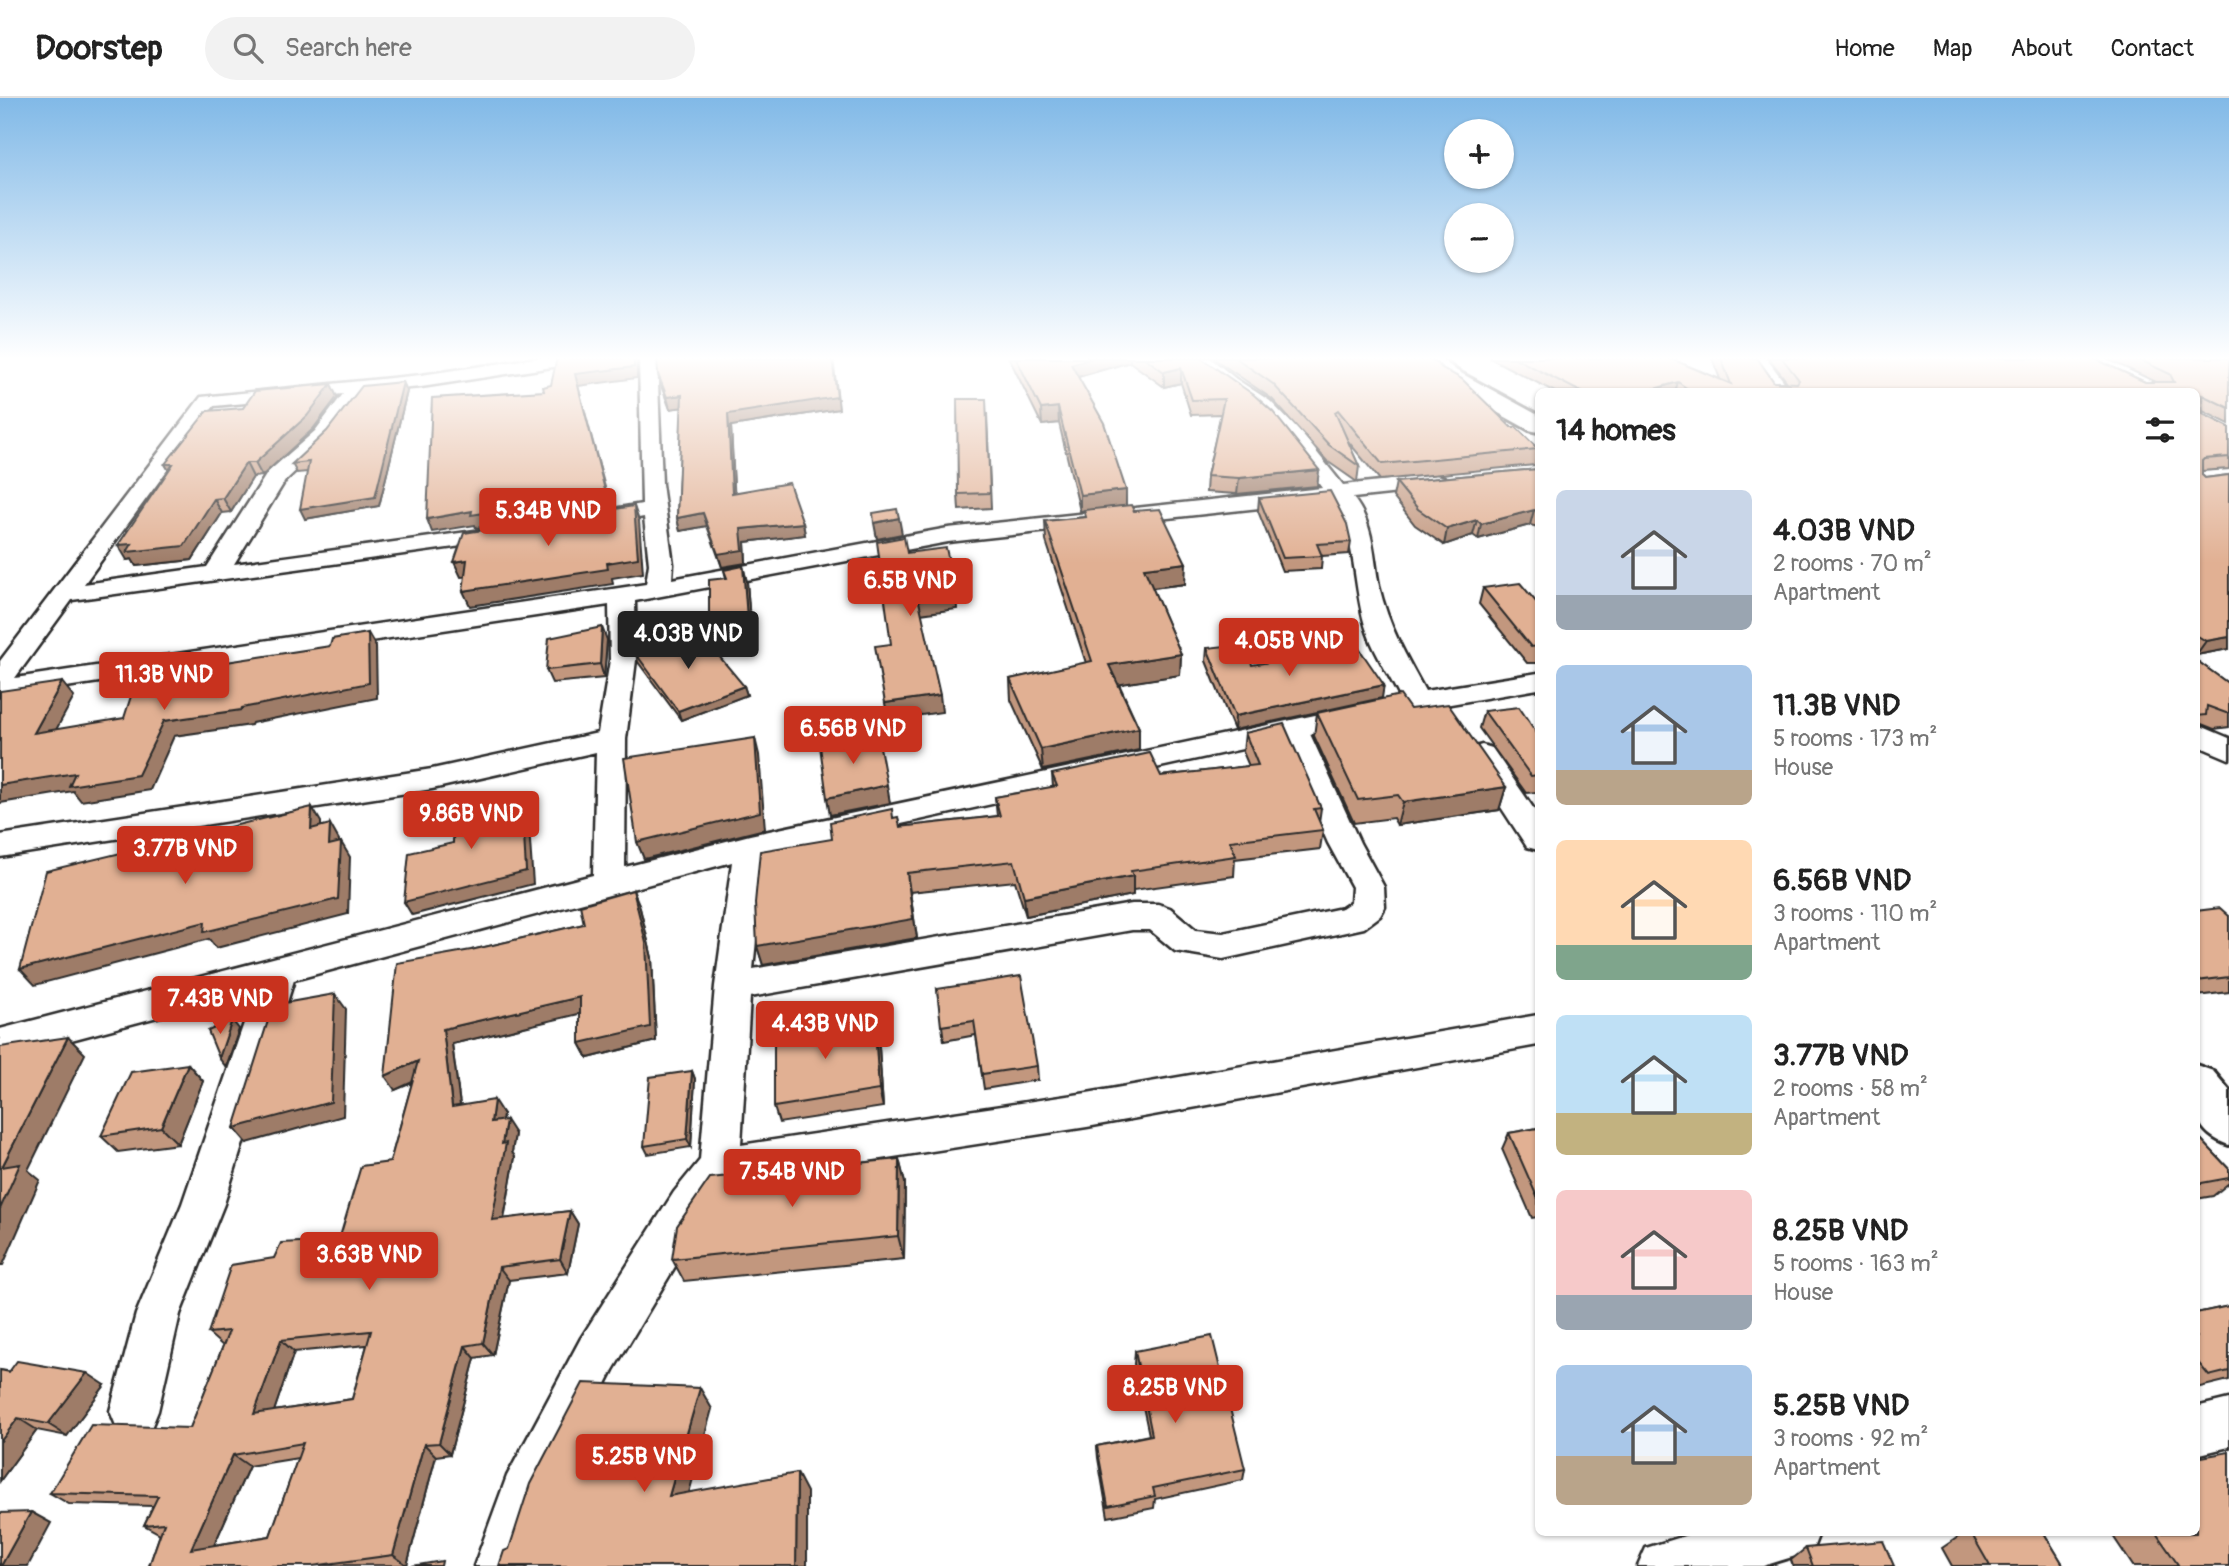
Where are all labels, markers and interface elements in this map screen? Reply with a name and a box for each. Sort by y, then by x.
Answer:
search box [205,17,695,80]
text: Doorstep [35,28,163,69]
icon: search [229,29,267,67]
text: Search here [285,32,412,64]
text: Home [1834,34,1895,63]
text: Map [1933,34,1973,63]
text: About [2011,34,2073,63]
text: Contact [2111,34,2194,63]
map controls [1444,119,1514,273]
button: + [1444,119,1514,189]
button: − [1444,203,1514,273]
icon: filters [2141,411,2179,449]
text: 14 homes [1556,412,1676,449]
pin: 5.34B VND [468,489,628,548]
text: 5.34B VND [495,496,601,525]
text: 4.03B VND [1773,512,1915,549]
icon: home [1612,518,1696,602]
text: 2 rooms · 70 m² [1773,549,1932,578]
pin: 6.5B VND [838,559,982,618]
text: 6.5B VND [864,566,956,595]
text: Apartment [1773,578,1880,607]
pin: 4.03B VND [608,612,768,671]
pin: 4.05B VND [1209,618,1369,678]
text: 4.03B VND [634,619,742,648]
text: 4.05B VND [1235,626,1343,655]
pin: 11.3B VND [84,652,244,712]
text: 11.3B VND [115,660,213,689]
text: 11.3B VND [1773,687,1900,724]
icon: home [1612,693,1696,777]
pin: 6.56B VND [773,706,933,766]
text: 6.56B VND [800,714,906,743]
text: 5 rooms · 173 m² [1773,724,1937,753]
text: House [1773,753,1833,782]
pin: 9.86B VND [391,792,551,851]
text: 9.86B VND [419,799,523,828]
pin: 3.77B VND [105,826,265,886]
text: 3.77B VND [133,834,237,863]
text: 6.56B VND [1773,862,1911,899]
icon: home [1612,868,1696,952]
text: 3 rooms · 110 m² [1773,899,1937,928]
text: Apartment [1773,928,1880,957]
pin: 7.43B VND [140,976,300,1036]
text: 7.43B VND [167,984,273,1013]
pin: 4.43B VND [745,1002,905,1061]
text: 4.43B VND [772,1009,878,1038]
text: 3.77B VND [1773,1037,1909,1074]
icon: home [1612,1043,1696,1127]
text: 2 rooms · 58 m² [1773,1074,1928,1103]
text: Apartment [1773,1103,1880,1132]
pin: 7.54B VND [712,1150,872,1209]
text: 7.54B VND [740,1157,844,1186]
text: 8.25B VND [1773,1212,1908,1249]
icon: home [1612,1218,1696,1302]
pin: 3.63B VND [289,1232,449,1292]
text: 3.63B VND [316,1240,422,1269]
text: 5 rooms · 163 m² [1773,1249,1939,1278]
text: House [1773,1278,1833,1307]
pin: 8.25B VND [1095,1366,1255,1425]
text: 8.25B VND [1123,1373,1227,1402]
text: 5.25B VND [1773,1387,1909,1424]
icon: home [1612,1393,1696,1477]
text: 3 rooms · 92 m² [1773,1424,1928,1453]
pin: 5.25B VND [564,1434,724,1494]
text: 5.25B VND [592,1442,696,1471]
text: Apartment [1773,1453,1880,1482]

